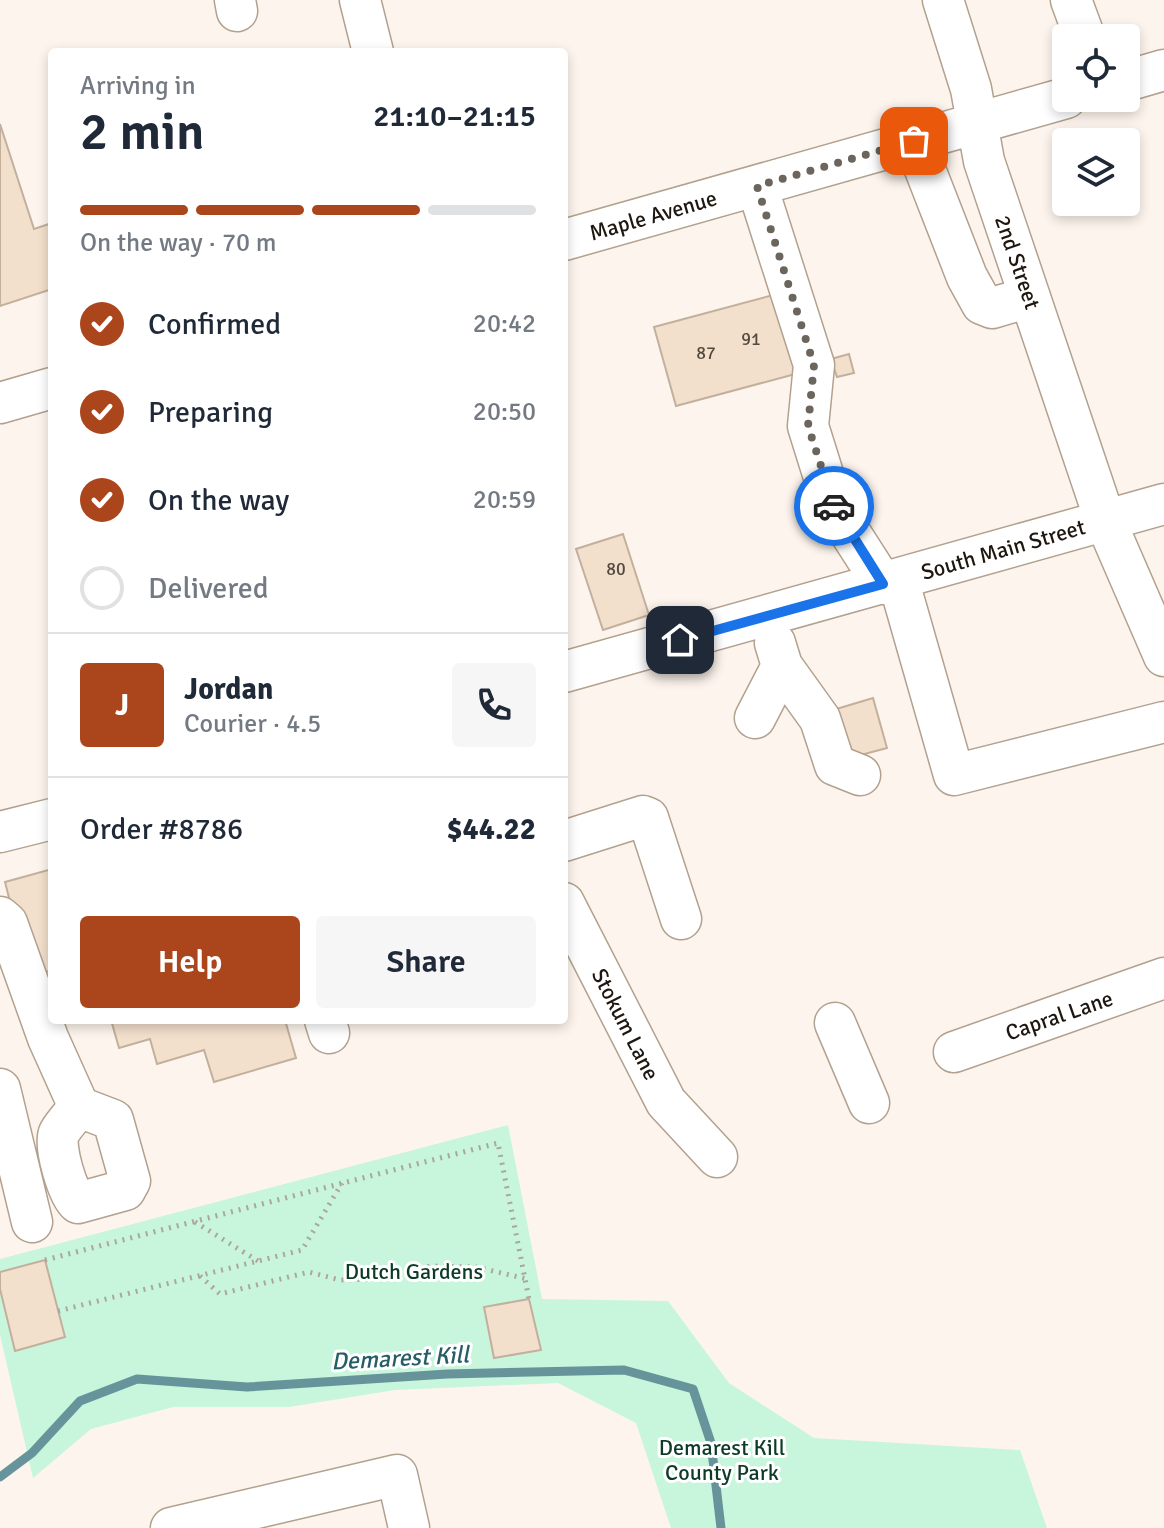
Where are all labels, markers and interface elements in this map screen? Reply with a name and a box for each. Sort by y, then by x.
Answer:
map controls [1052,24,1140,216]
button: locate [1052,24,1140,112]
text: Arriving in [80,70,196,102]
text: 21:10–21:15 [373,98,536,135]
text: 2 min [80,100,205,164]
pin [880,107,948,175]
icon: bag [892,119,936,163]
button: layers [1052,128,1140,216]
street label: Maple Avenue [586,184,720,247]
street label: 2nd Street [989,212,1046,313]
text: On the way · 70 m [80,227,276,259]
icon: check [80,302,124,346]
text: Confirmed [148,306,281,343]
text: 20:42 [473,308,536,340]
house number: 91 [741,328,761,350]
house number: 87 [696,342,716,364]
icon: check [80,390,124,434]
text: Preparing [148,394,273,431]
text: 20:50 [473,396,536,428]
courier [794,466,874,546]
icon: check [80,478,124,522]
text: On the way [148,482,289,519]
text: 20:59 [473,484,536,516]
icon: car [812,484,856,528]
street label: South Main Street [918,513,1089,586]
house number: 80 [606,558,626,580]
text: Delivered [148,570,269,607]
pin [646,606,714,674]
icon: home [658,618,702,662]
button: phone [452,663,536,747]
text: Jordan [184,671,273,708]
text: J [115,687,129,724]
text: Courier · 4.5 [184,708,321,740]
text: Order #8786 [80,811,243,848]
text: $44.22 [446,811,536,848]
button: Help [80,916,300,1008]
button: Share [316,916,536,1008]
street label: Stokum Lane [586,964,665,1085]
street label: Capral Lane [1002,985,1116,1046]
park label: Dutch Gardens [345,1258,483,1285]
water label: Demarest Kill [330,1339,472,1377]
park label: Demarest Kill County Park [659,1434,785,1486]

